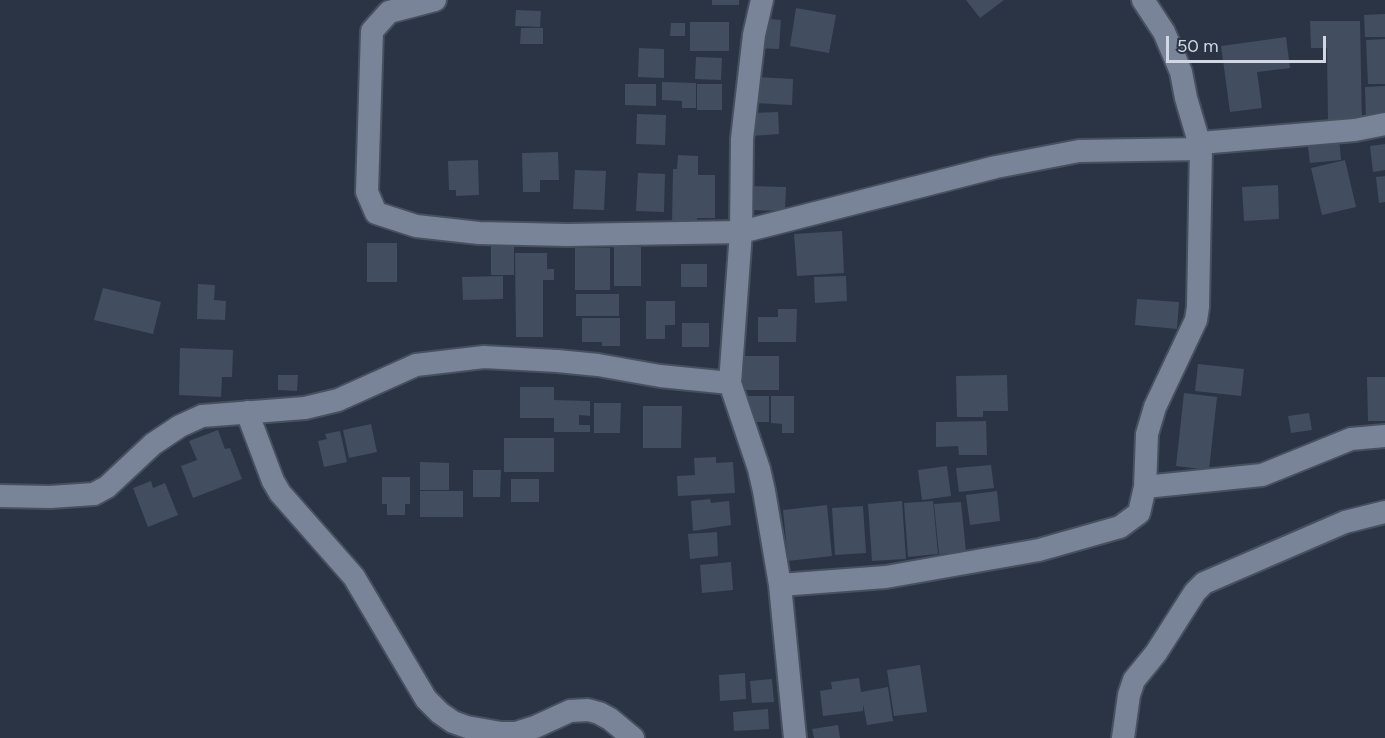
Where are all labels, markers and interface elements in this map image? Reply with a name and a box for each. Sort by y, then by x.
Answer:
scale bar [1169,24,1330,62]
text: 50 m [1177,35,1219,57]

